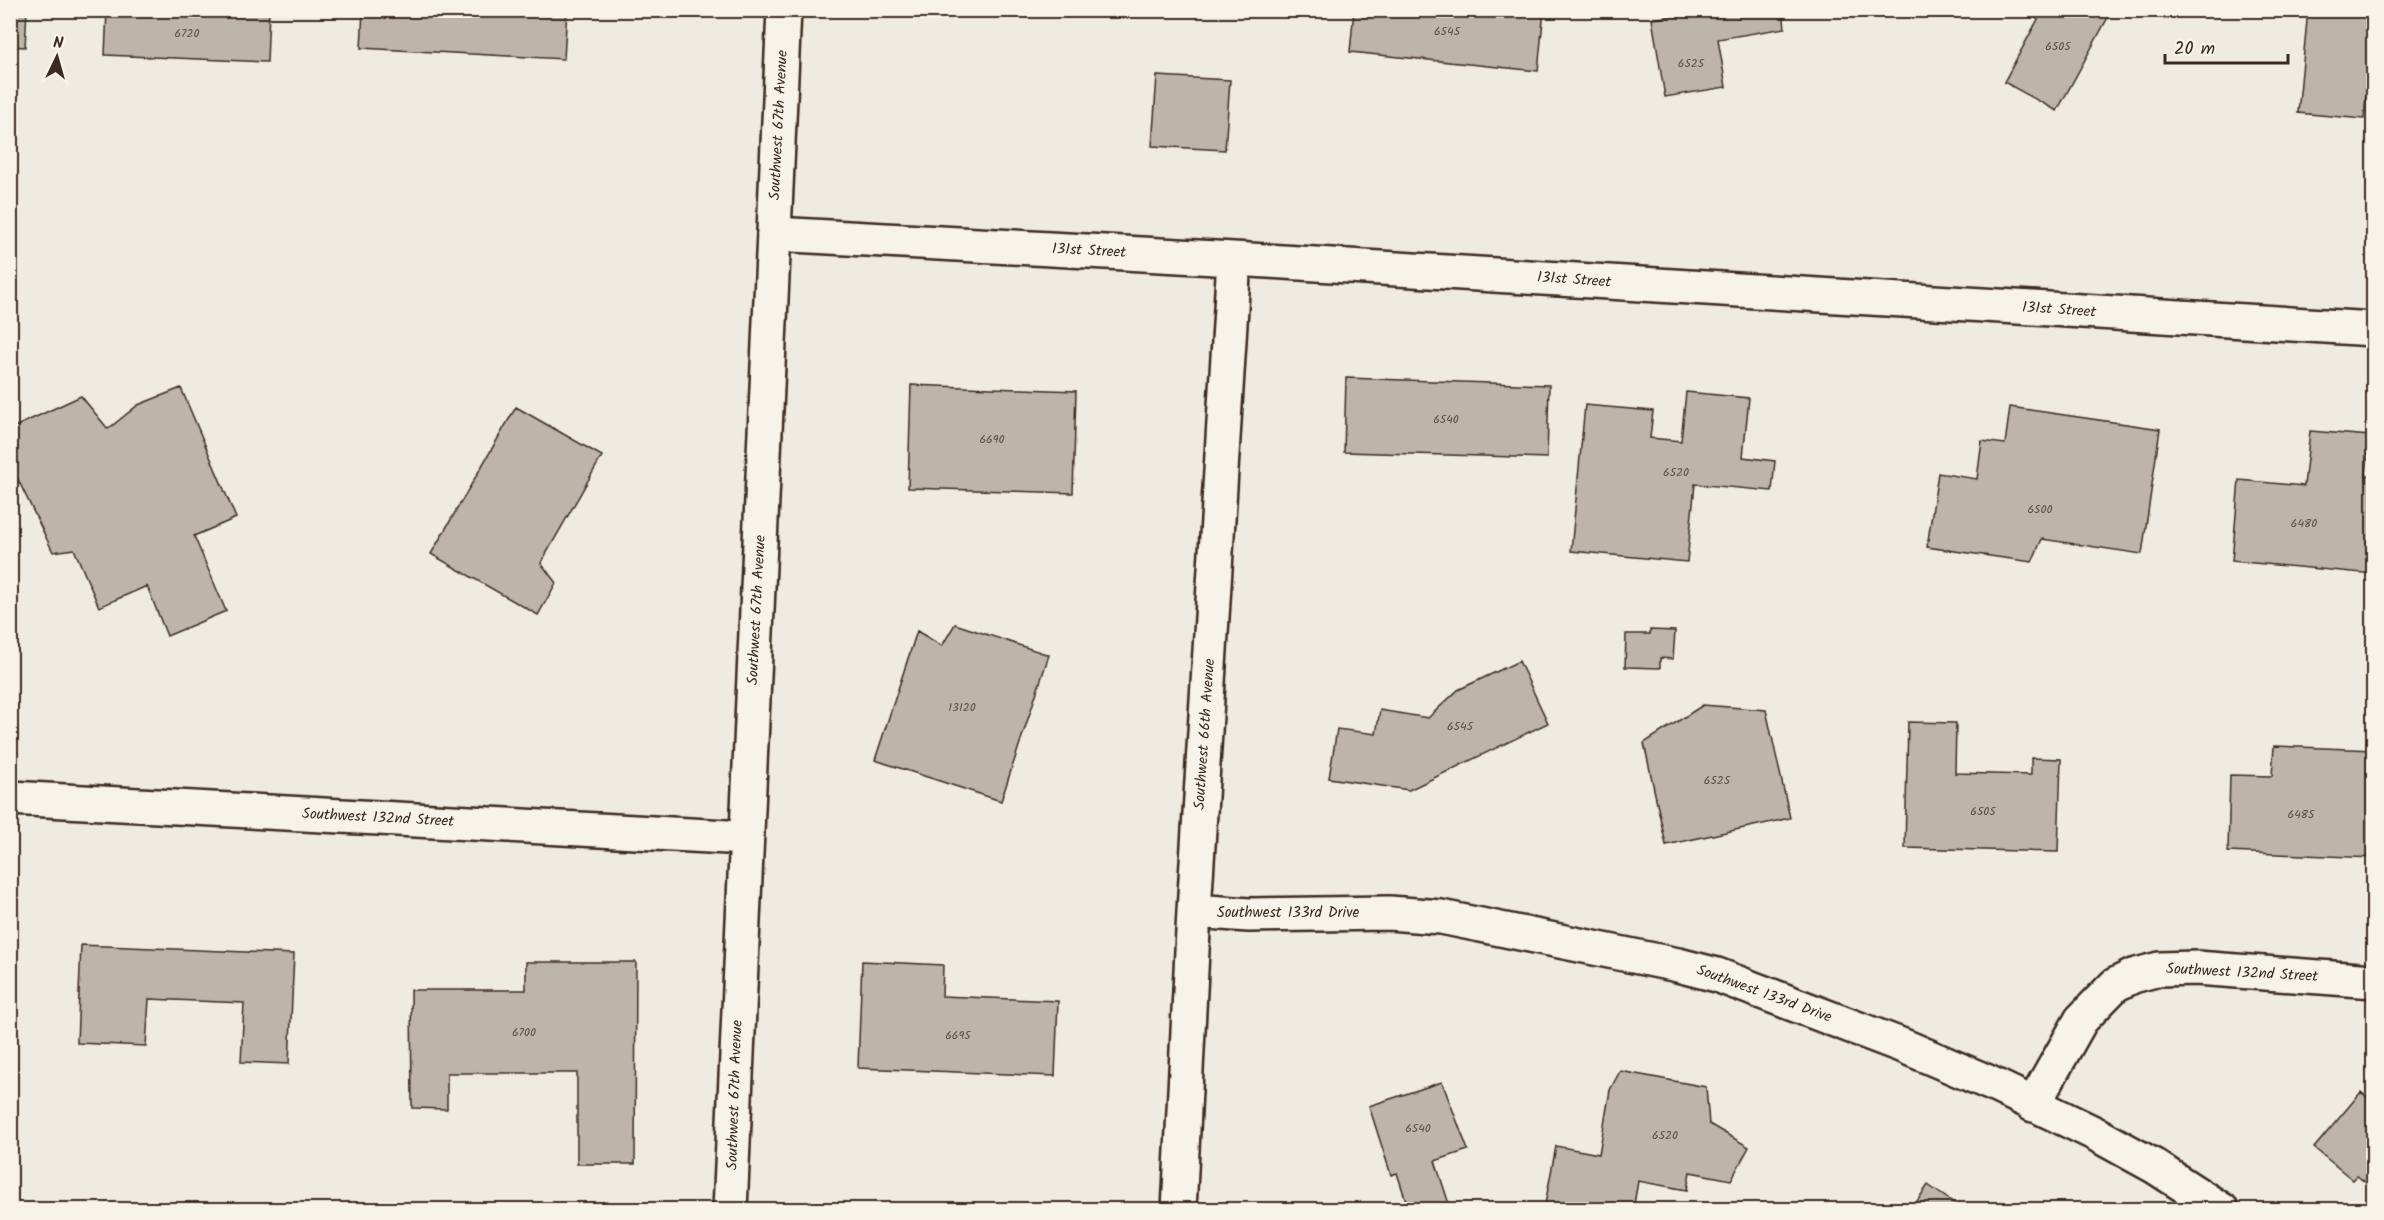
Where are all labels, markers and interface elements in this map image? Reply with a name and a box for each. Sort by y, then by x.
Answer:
house number: 6545 [1434,22,1462,41]
house number: 6720 [174,24,200,43]
north arrow [27,27,87,87]
scale bar [2165,27,2288,65]
text: N [52,31,64,56]
text: 20 m [2174,35,2215,64]
house number: 6505 [2045,37,2072,56]
street label: Southwest 67th Avenue [763,49,795,201]
house number: 6525 [1678,54,1706,73]
street label: 131st Street [1051,237,1127,265]
street label: 131st Street [1536,265,1612,295]
street label: 131st Street [2021,295,2097,325]
house number: 6540 [1433,410,1459,429]
house number: 6690 [979,430,1005,449]
house number: 6520 [1663,463,1689,482]
house number: 6500 [2027,500,2053,519]
house number: 6480 [2291,514,2317,533]
street label: Southwest 67th Avenue [741,534,773,686]
street label: Southwest 66th Avenue [1188,657,1222,810]
house number: 13120 [948,698,976,717]
house number: 6545 [1447,717,1475,736]
house number: 6525 [1704,771,1732,790]
street label: Southwest 132nd Street [301,802,455,834]
house number: 6505 [1970,802,1997,821]
house number: 6485 [2288,805,2316,824]
street label: Southwest 133rd Drive [1217,901,1359,925]
street label: Southwest 132nd Street [2165,957,2319,989]
street label: Southwest 133rd Drive [1693,958,1835,1030]
street label: Southwest 67th Avenue [720,1019,750,1170]
house number: 6700 [512,1023,536,1042]
house number: 6695 [945,1026,972,1045]
house number: 6540 [1405,1119,1431,1138]
house number: 6520 [1652,1126,1678,1145]

